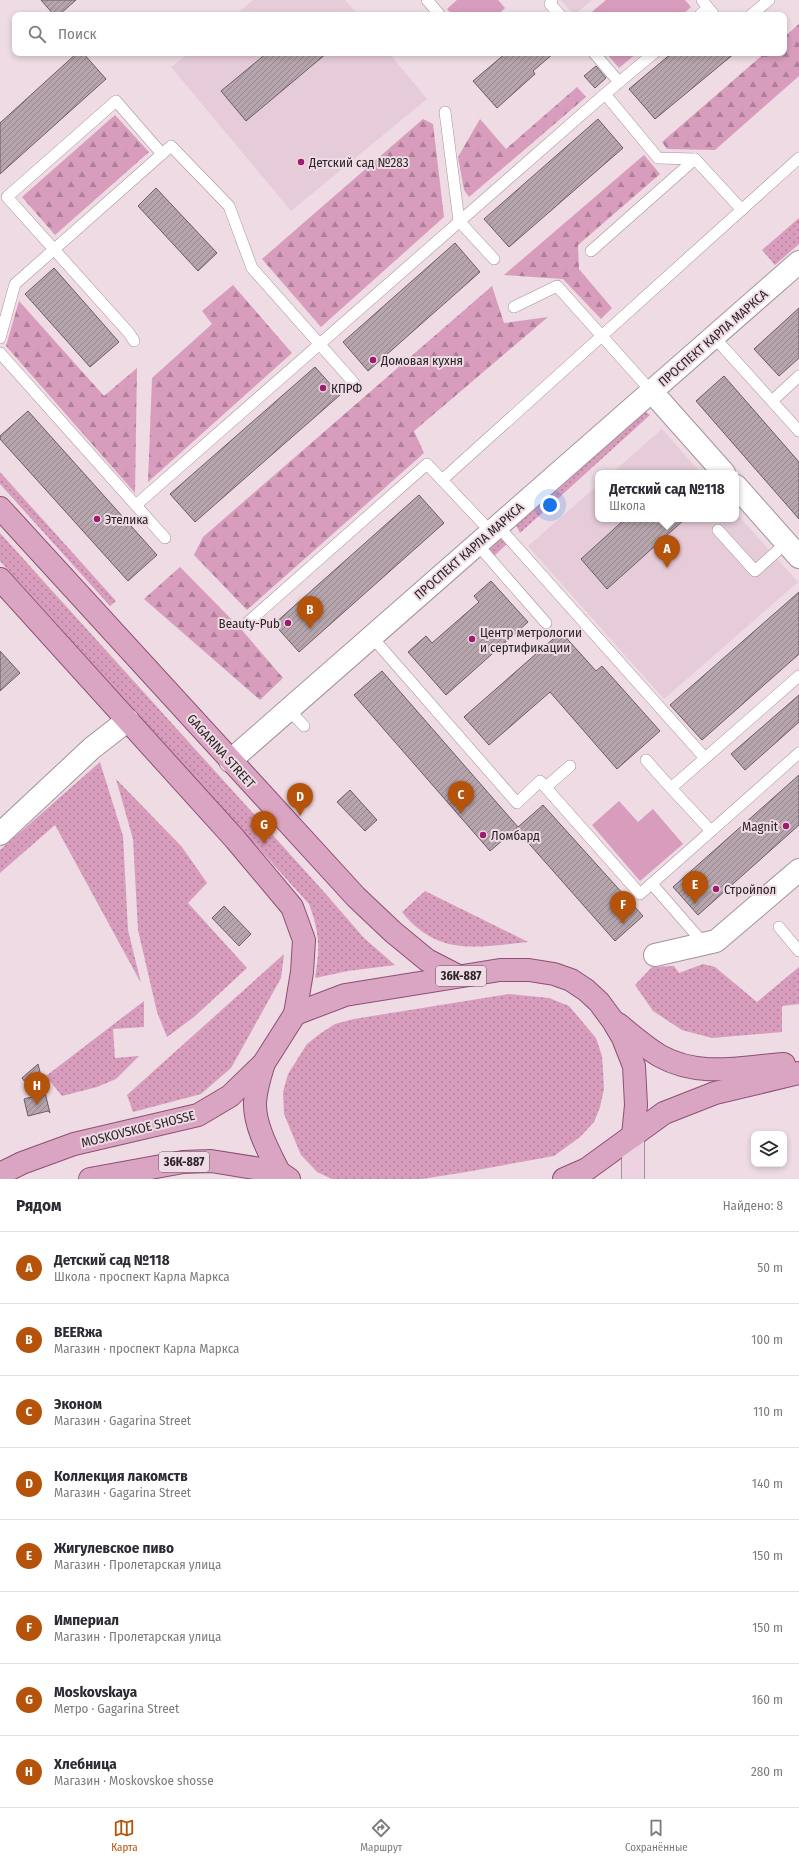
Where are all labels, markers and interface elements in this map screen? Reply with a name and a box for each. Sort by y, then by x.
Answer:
search box [12,12,787,56]
icon: search [26,23,48,45]
text: Поиск [58,25,96,43]
place label: Детский сад №283 [308,155,409,170]
marker: Детский сад №283 [296,157,306,167]
street label: ПРОСПЕКТ КАРЛА МАРКСА [655,286,771,390]
place label: Домовая кухня [380,353,463,368]
marker: Домовая кухня [368,355,378,365]
place label: КПРФ [331,381,363,396]
marker: КПРФ [318,383,328,393]
popup [595,470,739,522]
text: Детский сад №118 [609,480,725,498]
your location [540,495,560,515]
text: Школа [609,498,646,513]
street label: ПРОСПЕКТ КАРЛА МАРКСА [411,499,527,603]
place label: Этелика [105,512,148,527]
marker: Этелика [92,514,102,524]
pin: A [654,535,680,568]
pin: B [297,596,323,629]
place label: Beauty-Pub [219,616,280,631]
marker: Beauty-Pub [283,618,293,628]
place label: Центр метрологии и сертификации [480,625,582,655]
marker: Центр метрологии и сертификации [467,634,477,644]
street label: GAGARINA STREET [184,711,258,791]
pin: C [448,781,474,814]
pin: D [287,783,313,816]
pin: G [251,811,277,844]
place label: Magnit [742,819,779,834]
marker: Magnit [781,821,791,831]
place label: Ломбард [491,828,540,843]
marker: Ломбард [478,830,488,840]
pin: E [682,871,708,904]
place label: Стройпол [724,882,776,897]
marker: Стройпол [711,884,721,894]
pin: F [610,891,636,924]
road number: 36К-887 [436,966,486,986]
pin: H [24,1072,50,1105]
street label: MOSKOVSKOE SHOSSE [80,1108,196,1150]
map controls [751,1131,787,1167]
button: layers [751,1131,787,1167]
road number: 36К-887 [159,1152,209,1172]
text: Рядом [16,1195,61,1216]
text: Найдено: 8 [723,1198,783,1213]
text: Детский сад №118 [54,1251,170,1269]
text: A [25,1260,33,1275]
text: 50 m [757,1260,783,1275]
text: Школа · проспект Карла Маркса [54,1269,230,1284]
text: BEERжа [54,1323,103,1341]
text: B [25,1332,33,1347]
text: 100 m [751,1332,783,1347]
text: Магазин · проспект Карла Маркса [54,1341,239,1356]
text: Эконом [54,1395,102,1413]
text: C [26,1404,32,1419]
text: 110 m [753,1404,783,1419]
text: Магазин · Gagarina Street [54,1413,191,1428]
text: Коллекция лакомств [54,1467,188,1485]
text: D [25,1476,33,1491]
text: 140 m [752,1476,783,1491]
text: Магазин · Gagarina Street [54,1485,191,1500]
text: Жигулевское пиво [54,1539,174,1557]
text: E [26,1548,32,1563]
text: 150 m [752,1548,783,1563]
text: Магазин · Пролетарская улица [54,1557,221,1572]
text: Империал [54,1611,119,1629]
text: F [26,1620,32,1635]
text: 150 m [752,1620,783,1635]
text: Магазин · Пролетарская улица [54,1629,221,1644]
text: Moskovskaya [54,1683,137,1701]
text: G [25,1692,33,1707]
text: 160 m [752,1692,783,1707]
text: Метро · Gagarina Street [54,1701,179,1716]
text: Хлебница [54,1755,117,1773]
text: H [25,1764,33,1779]
text: 280 m [751,1764,783,1779]
text: Магазин · Moskovskoe shosse [54,1773,214,1788]
tab: Карта [111,1817,138,1854]
tab: Маршрут [360,1817,402,1854]
tab: Сохранённые [625,1817,688,1854]

